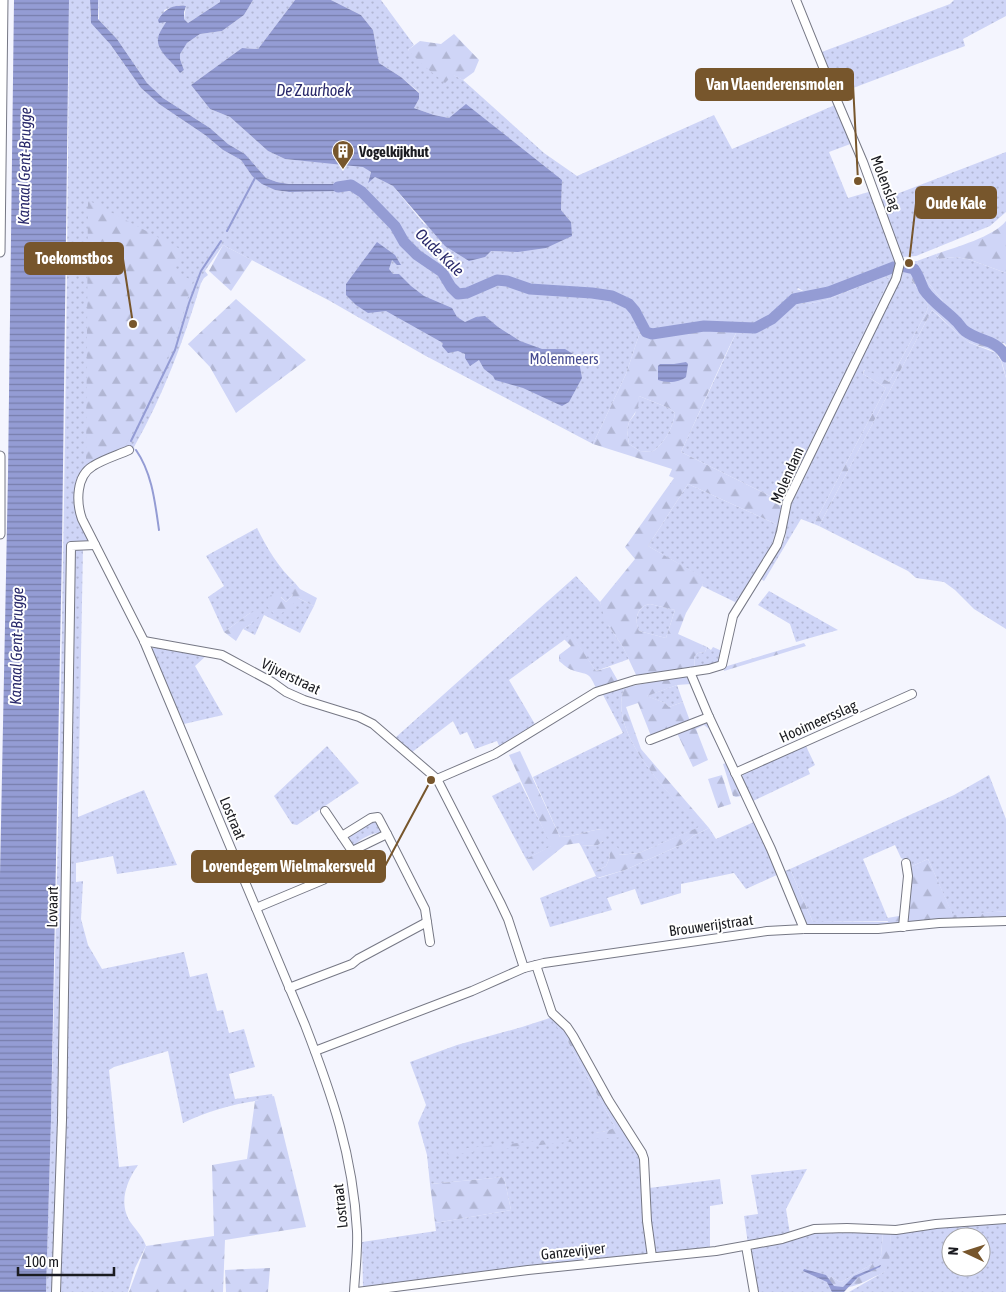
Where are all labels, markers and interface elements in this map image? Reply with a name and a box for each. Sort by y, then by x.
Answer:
callout: Van Vlaenderensmolen [696,69,853,100]
text: Van Vlaenderensmolen [705,75,844,93]
water label: De Zuurhoek [276,81,353,99]
water label: Kanaal Gent-Brugge [14,107,35,225]
building icon: Vogelkijkhut [331,139,355,170]
place label: Vogelkijkhut [358,143,429,160]
street label: Molenslag [868,153,904,213]
callout: Oude Kale [916,187,996,218]
text: Oude Kale [926,194,986,212]
water label: Oude Kale [412,225,468,279]
callout: Toekomstbos [25,243,123,274]
text: Toekomstbos [35,249,113,267]
park label: Molenmeers [529,350,599,367]
street label: Molendam [767,444,807,506]
water label: Kanaal Gent-Brugge [6,587,27,705]
street label: Vijverstraat [259,654,323,698]
street label: Hooimeersslag [777,696,860,746]
street label: Lostraat [216,794,250,842]
callout: Lovendegem Wielmakersveld [192,851,385,882]
text: Lovendegem Wielmakersveld [203,857,376,875]
street label: Lovaart [43,886,61,928]
street label: Brouwerijstraat [668,911,754,939]
street label: Lostraat [329,1183,351,1229]
north arrow [941,1227,991,1277]
street label: Ganzevijver [540,1239,607,1263]
scale bar [18,1244,114,1276]
text: N [945,1246,961,1256]
text: 100 m [25,1253,59,1270]

